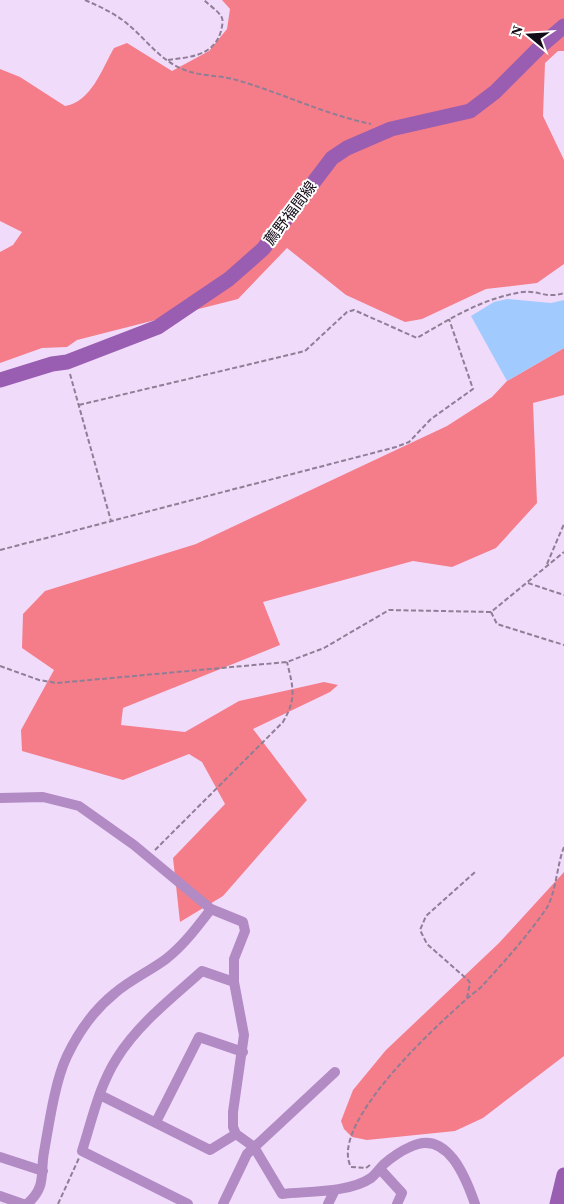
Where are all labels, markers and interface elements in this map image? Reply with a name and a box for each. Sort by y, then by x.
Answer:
north arrow [504,10,554,60]
text: N [506,23,528,39]
street label: 薦野福間線 [259,177,321,249]

